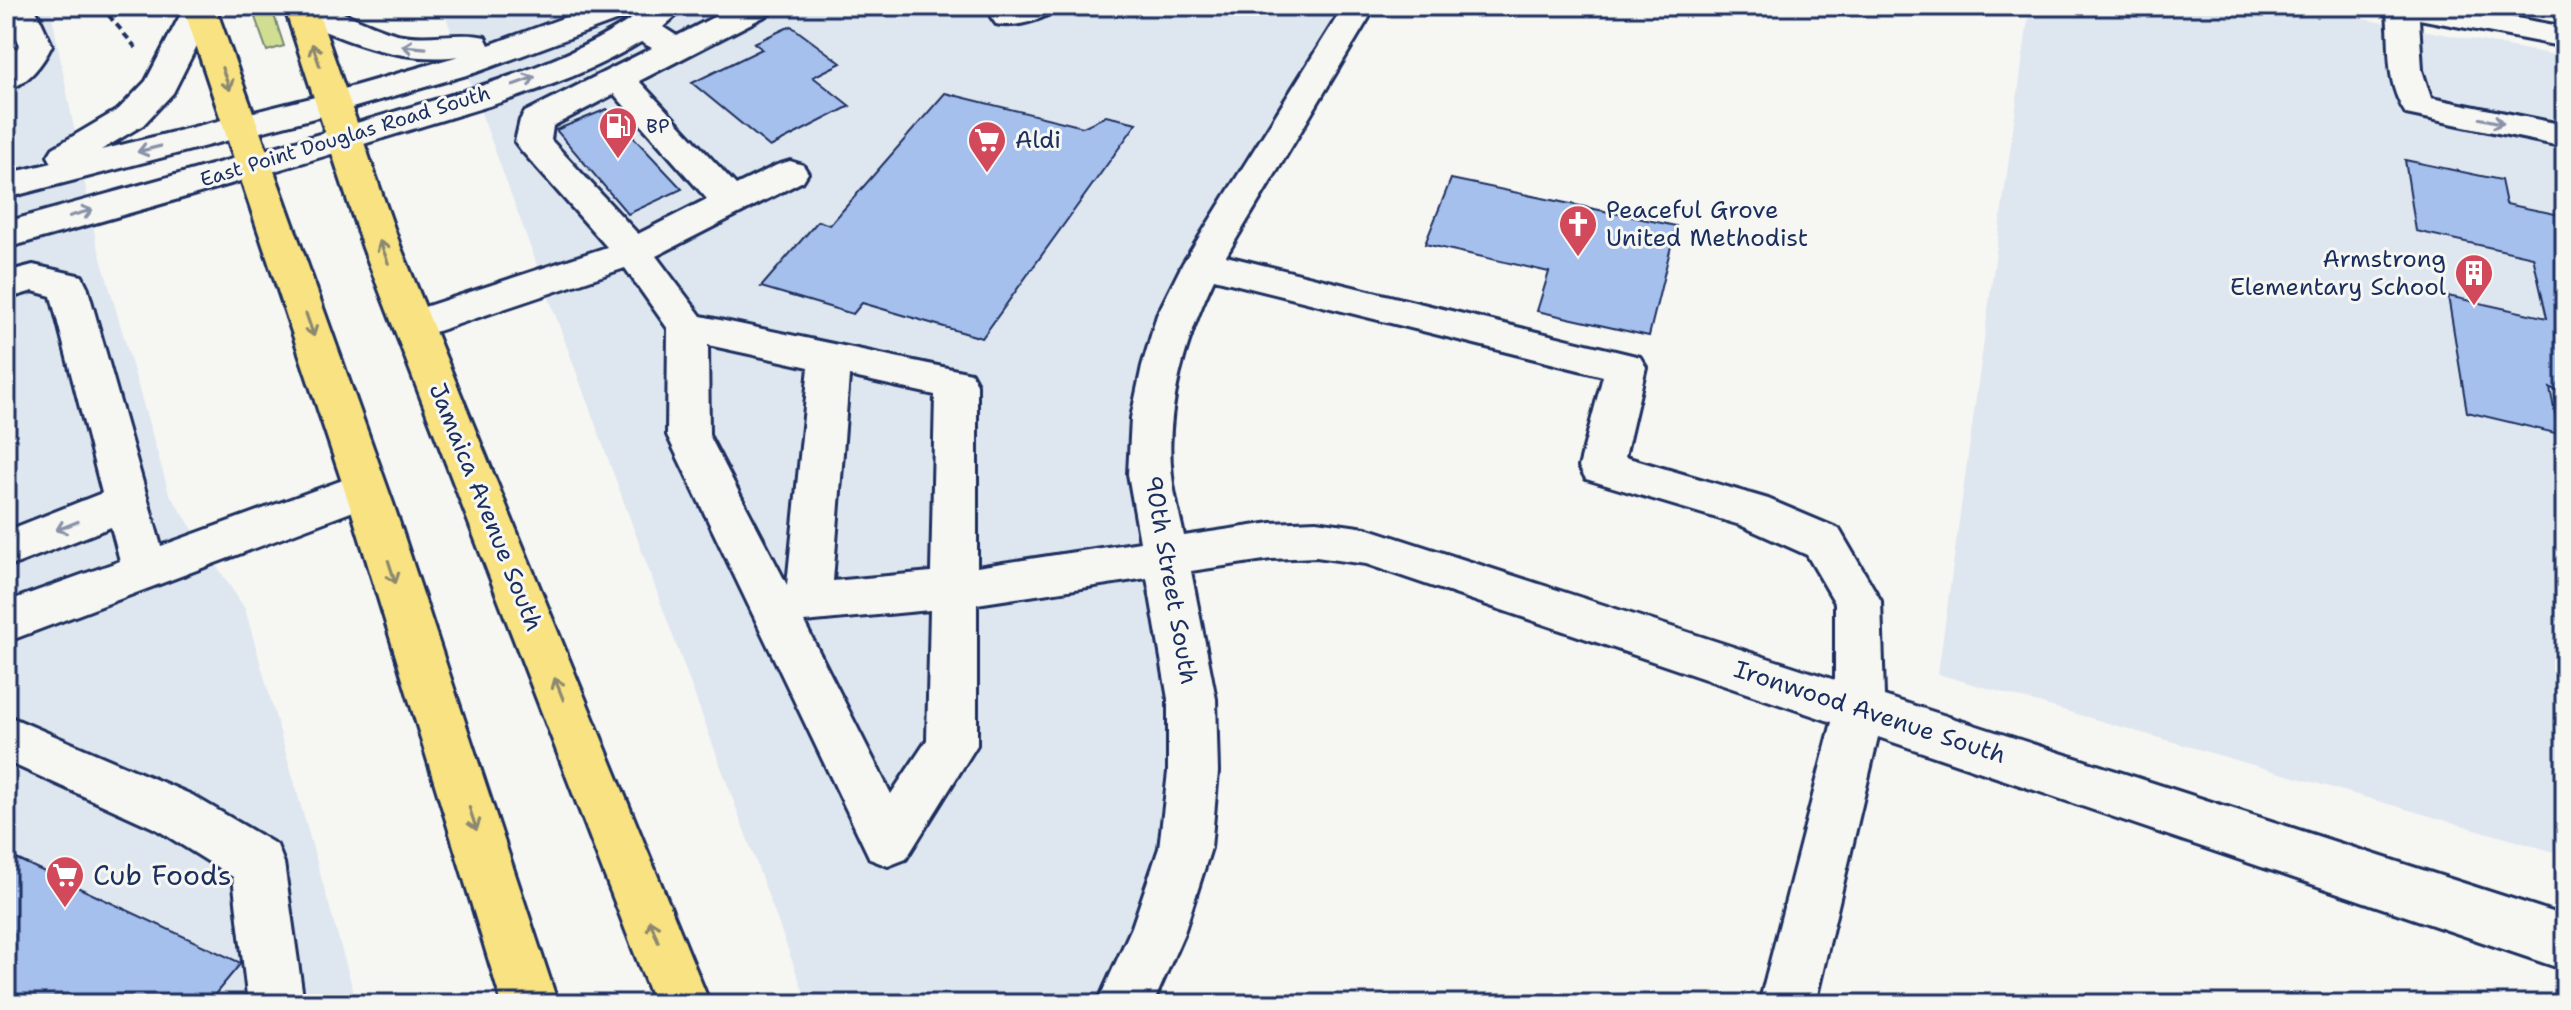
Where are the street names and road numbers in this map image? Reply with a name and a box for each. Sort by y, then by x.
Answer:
street label: East Point Douglas Road South [197,79,493,193]
street label: Jamaica Avenue South [422,378,550,636]
street label: 90th Street South [1137,473,1205,687]
street label: Ironwood Avenue South [1730,653,2010,771]

